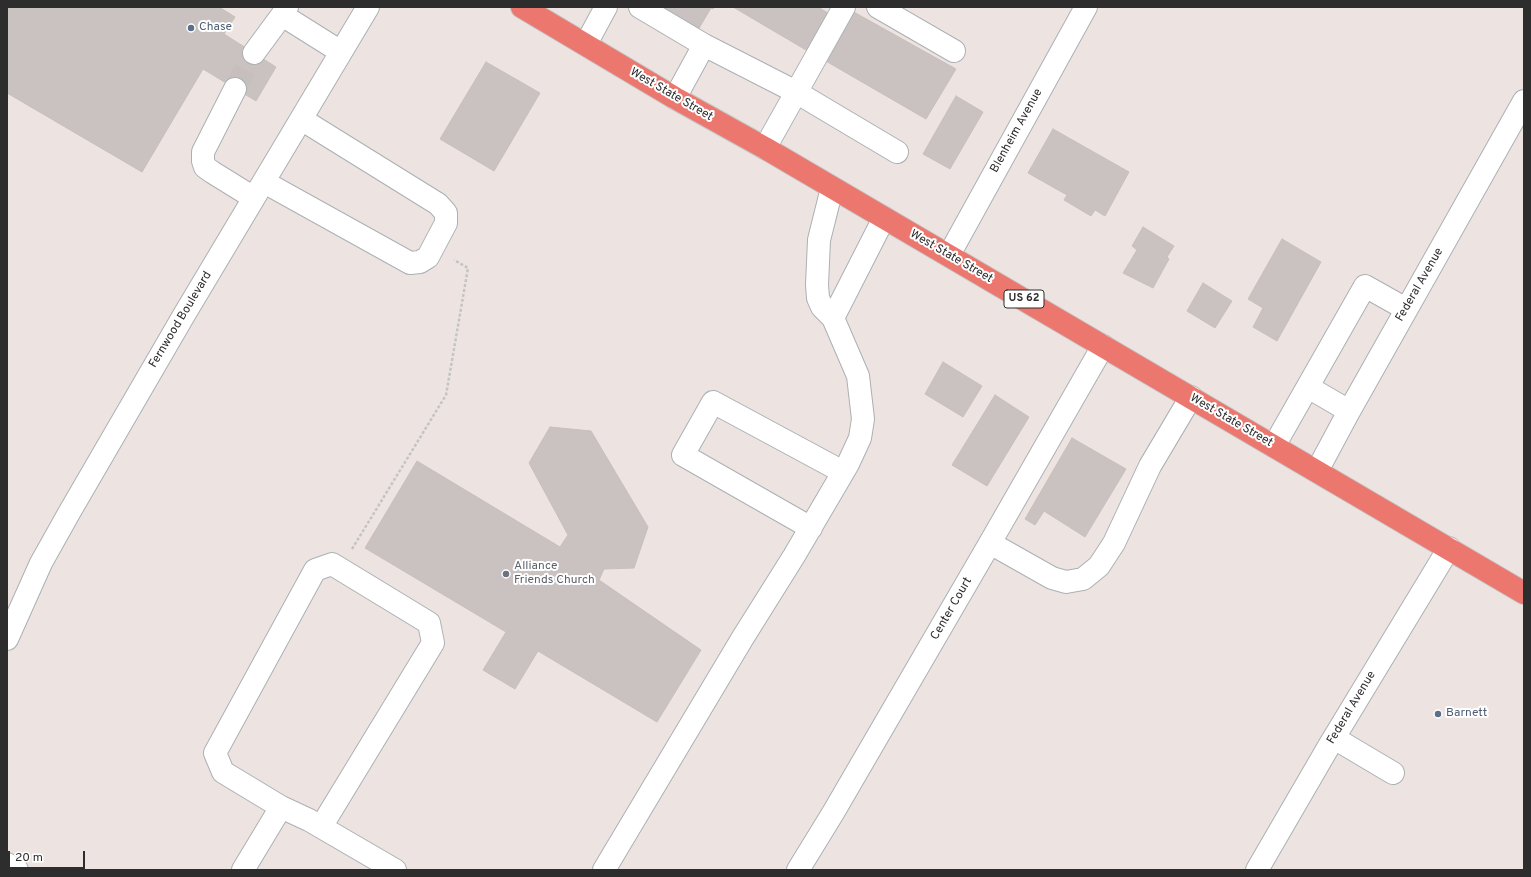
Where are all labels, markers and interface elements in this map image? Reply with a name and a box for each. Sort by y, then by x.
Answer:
place label: Chase [199,21,232,35]
marker: Chase [186,23,196,33]
street label: West State Street [627,65,715,125]
street label: Blenheim Avenue [988,86,1046,176]
street label: West State Street [907,227,995,287]
street label: Federal Avenue [1393,246,1447,324]
street label: Fernwood Boulevard [147,269,215,371]
road number: US 62 [1004,290,1044,308]
street label: West State Street [1187,391,1275,451]
place label: Alliance Friends Church [514,560,595,588]
marker: Alliance Friends Church [501,569,511,579]
street label: Center Court [928,575,976,643]
street label: Federal Avenue [1325,669,1379,747]
place label: Barnett [1446,707,1487,721]
marker: Barnett [1433,709,1443,719]
scale bar [10,843,87,869]
text: 20 m [15,850,43,866]

